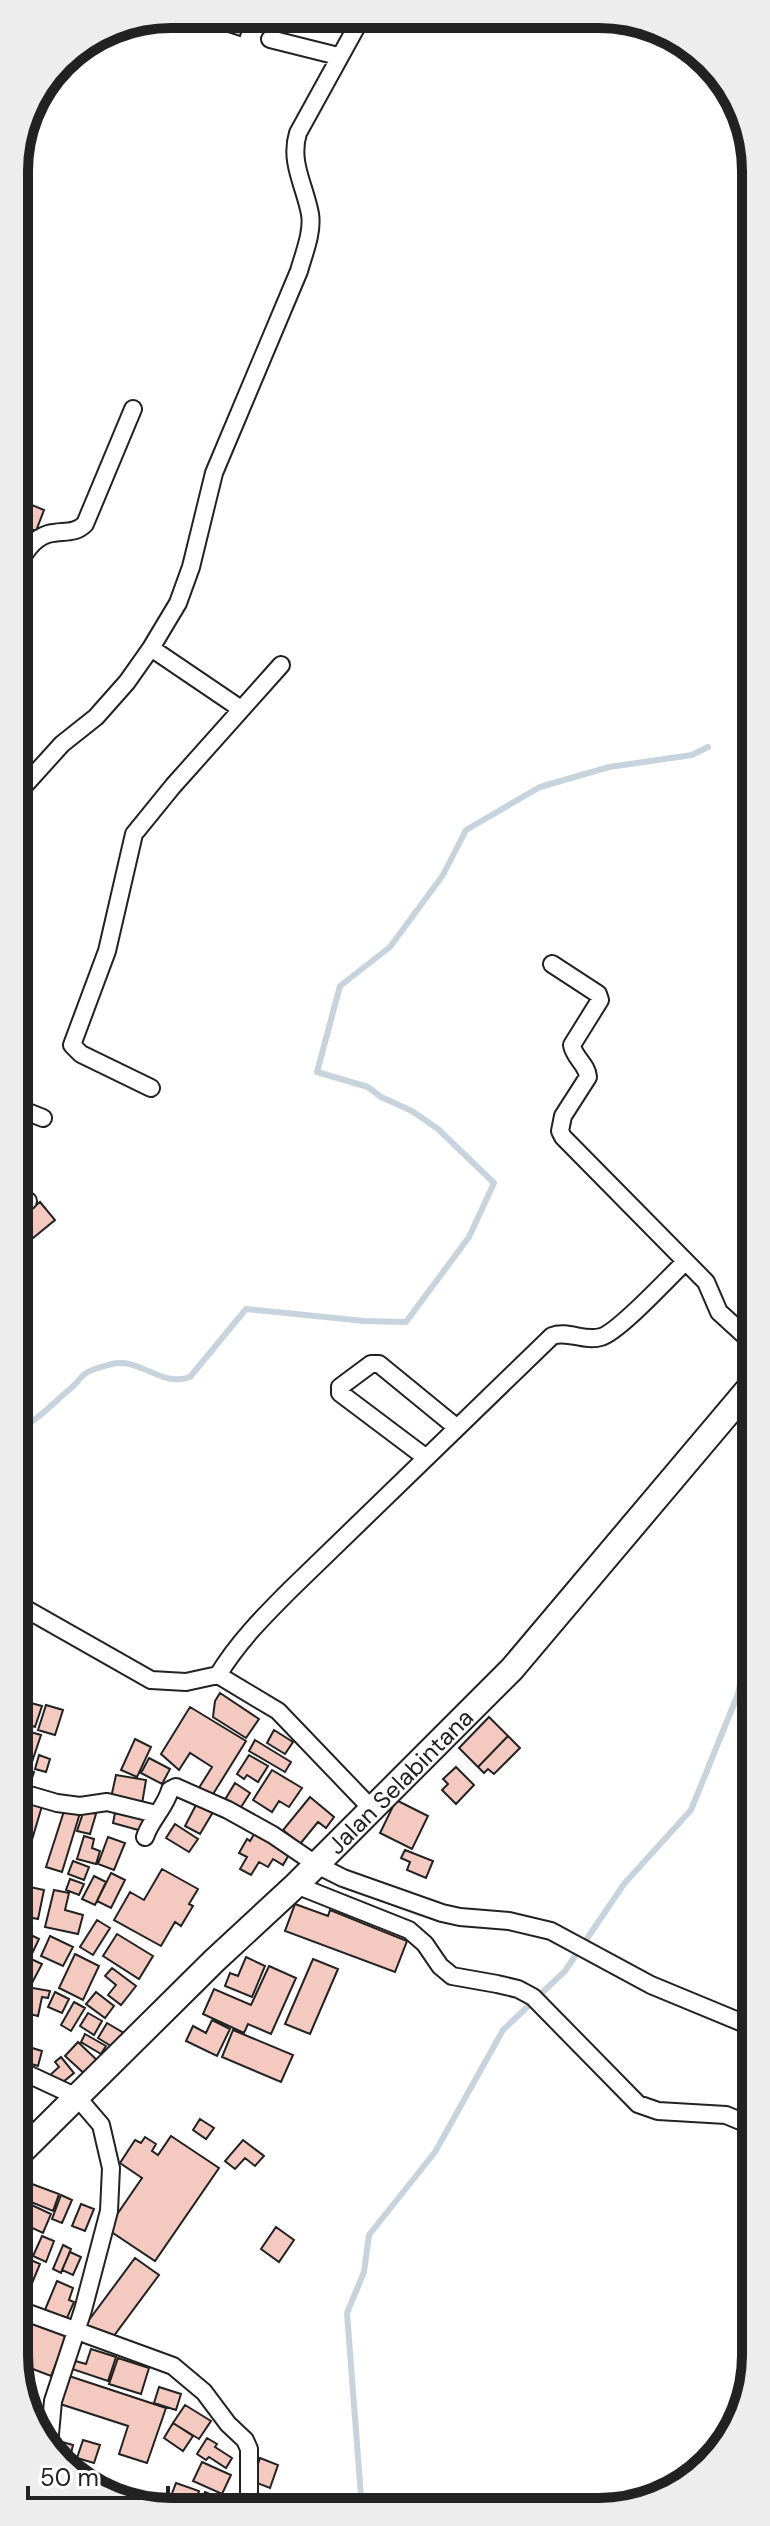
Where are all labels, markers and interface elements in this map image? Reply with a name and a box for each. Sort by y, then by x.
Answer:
street label: Jalan Selabintana [321,1702,479,1860]
scale bar [28,2450,168,2500]
text: 50 m [40,2462,99,2493]

